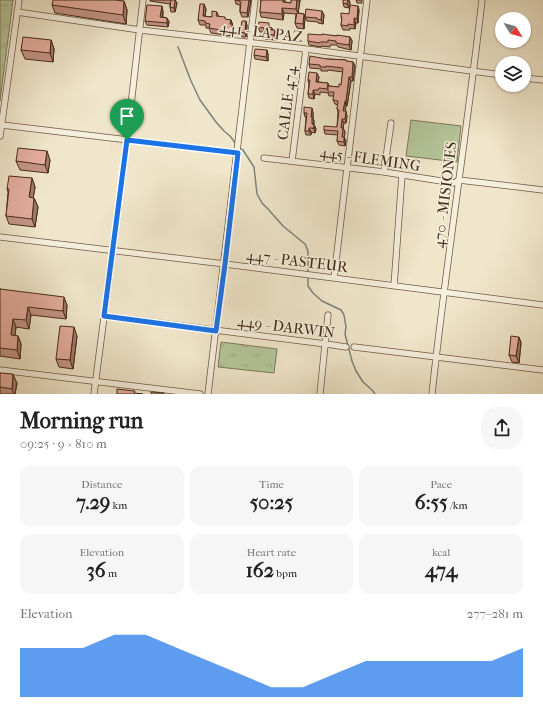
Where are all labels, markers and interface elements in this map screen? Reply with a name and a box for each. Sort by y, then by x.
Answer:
north arrow [495,12,531,48]
map controls [495,12,531,92]
street label: 441 - LA PAZ [218,18,304,46]
button: layers [495,56,531,92]
street label: CALLE 474 [274,64,301,141]
pin [110,99,144,140]
icon: arrive [116,105,138,127]
street label: 470 - MISIONES [430,140,460,249]
street label: 445 - FLEMING [318,143,422,175]
street label: 447 - PASTEUR [245,246,350,276]
street label: 449 - DARWIN [236,312,337,342]
button: share [481,407,523,449]
text: Morning run [20,408,143,434]
text: 09:25 · 9 × 810 m [20,436,107,451]
text: Distance [81,478,123,491]
text: Time [259,478,284,491]
text: Pace [430,478,452,491]
text: 7.29 [76,491,110,514]
text: 50:25 [250,491,293,514]
text: 6:55 [415,491,448,514]
text: km [110,499,127,512]
text: /km [448,499,468,512]
text: Elevation [80,546,124,559]
text: Heart rate [247,546,296,559]
text: kcal [432,546,450,559]
text: 36 [87,559,106,582]
text: 162 [246,559,274,582]
text: 474 [425,559,457,582]
text: m [106,567,117,580]
text: bpm [274,567,297,580]
text: Elevation [20,606,73,621]
text: 277–281 m [467,606,523,621]

